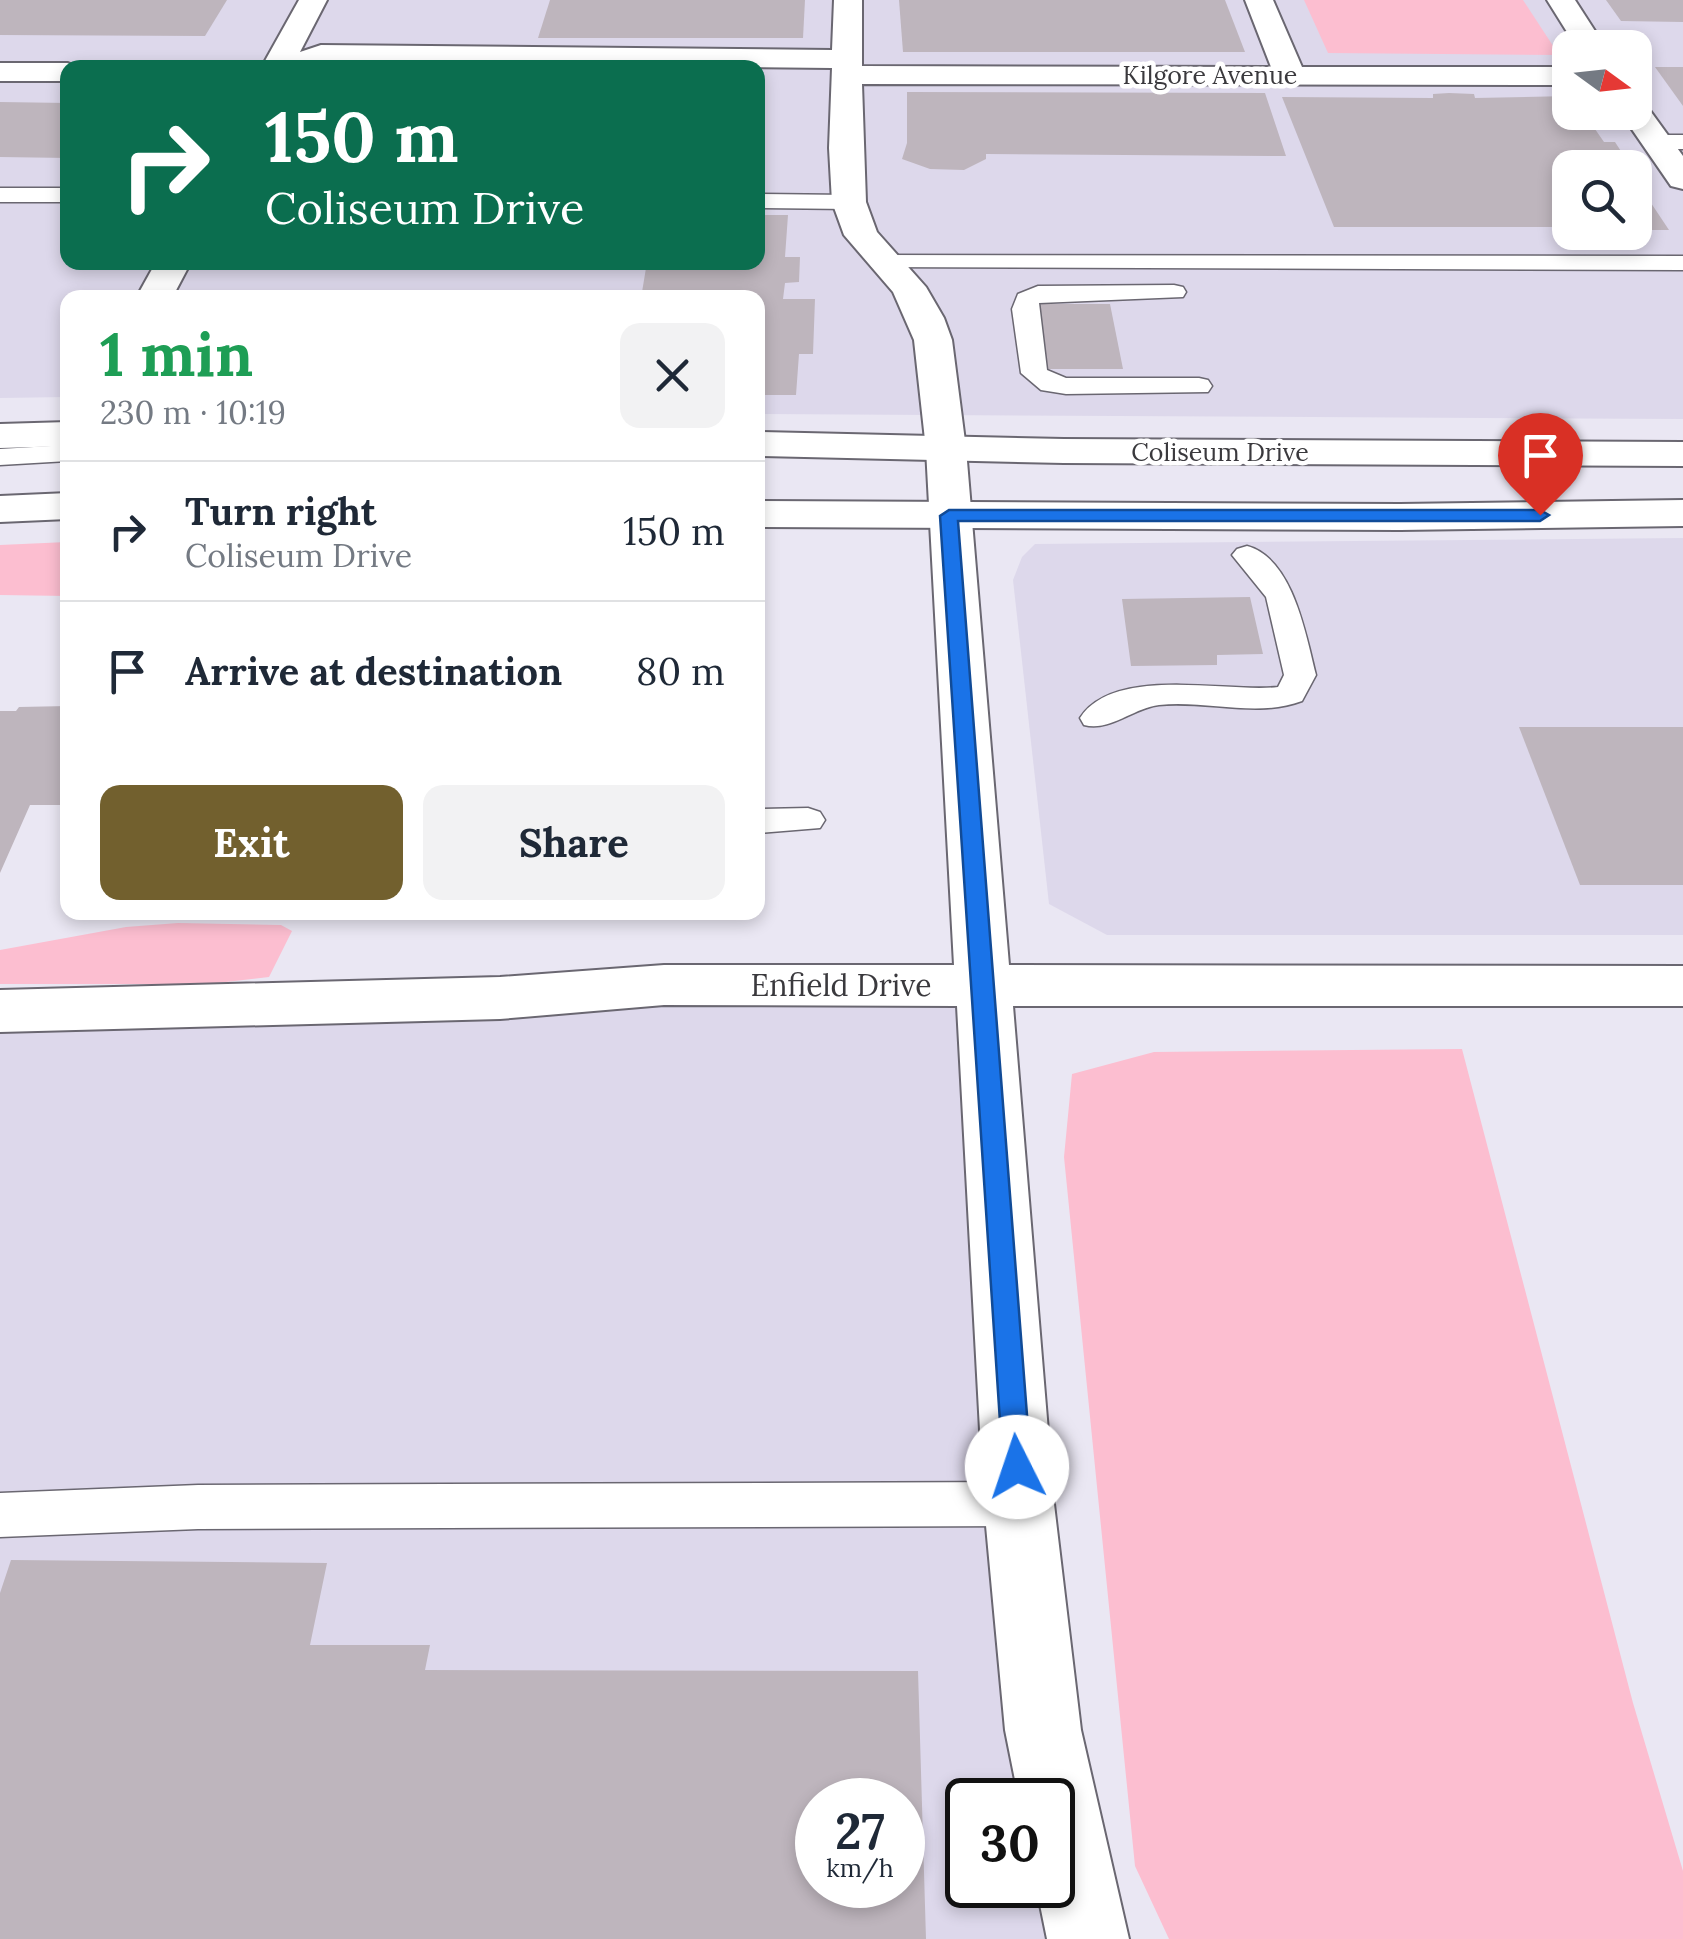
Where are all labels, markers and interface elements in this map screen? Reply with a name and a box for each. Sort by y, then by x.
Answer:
north arrow [1552,30,1652,130]
map controls [1552,30,1652,250]
street label: Kilgore Avenue [1123,59,1297,91]
text: 150 m [265,92,459,181]
icon: right [100,100,230,230]
button: search [1552,150,1652,250]
text: Coliseum Drive [265,179,584,236]
text: 1 min [100,316,253,392]
button: close [620,323,725,428]
text: 230 m · 10:19 [100,392,286,433]
pin [1498,413,1583,516]
icon: arrive [1513,428,1568,483]
street label: Coliseum Drive [1131,436,1309,468]
text: Turn right [185,487,376,535]
icon: right [100,504,155,559]
text: 150 m [623,507,725,555]
text: Coliseum Drive [185,535,412,576]
icon: arrive [100,644,155,699]
text: Arrive at destination [185,647,562,695]
text: 80 m [636,647,725,695]
button: Exit [100,785,403,900]
button: Share [423,785,725,900]
street label: Enfield Drive [751,966,931,1004]
position arrow [965,1415,1069,1519]
speed limit sign: 30 [945,1778,1075,1908]
text: 27 [835,1799,885,1863]
text: km/h [826,1852,894,1884]

